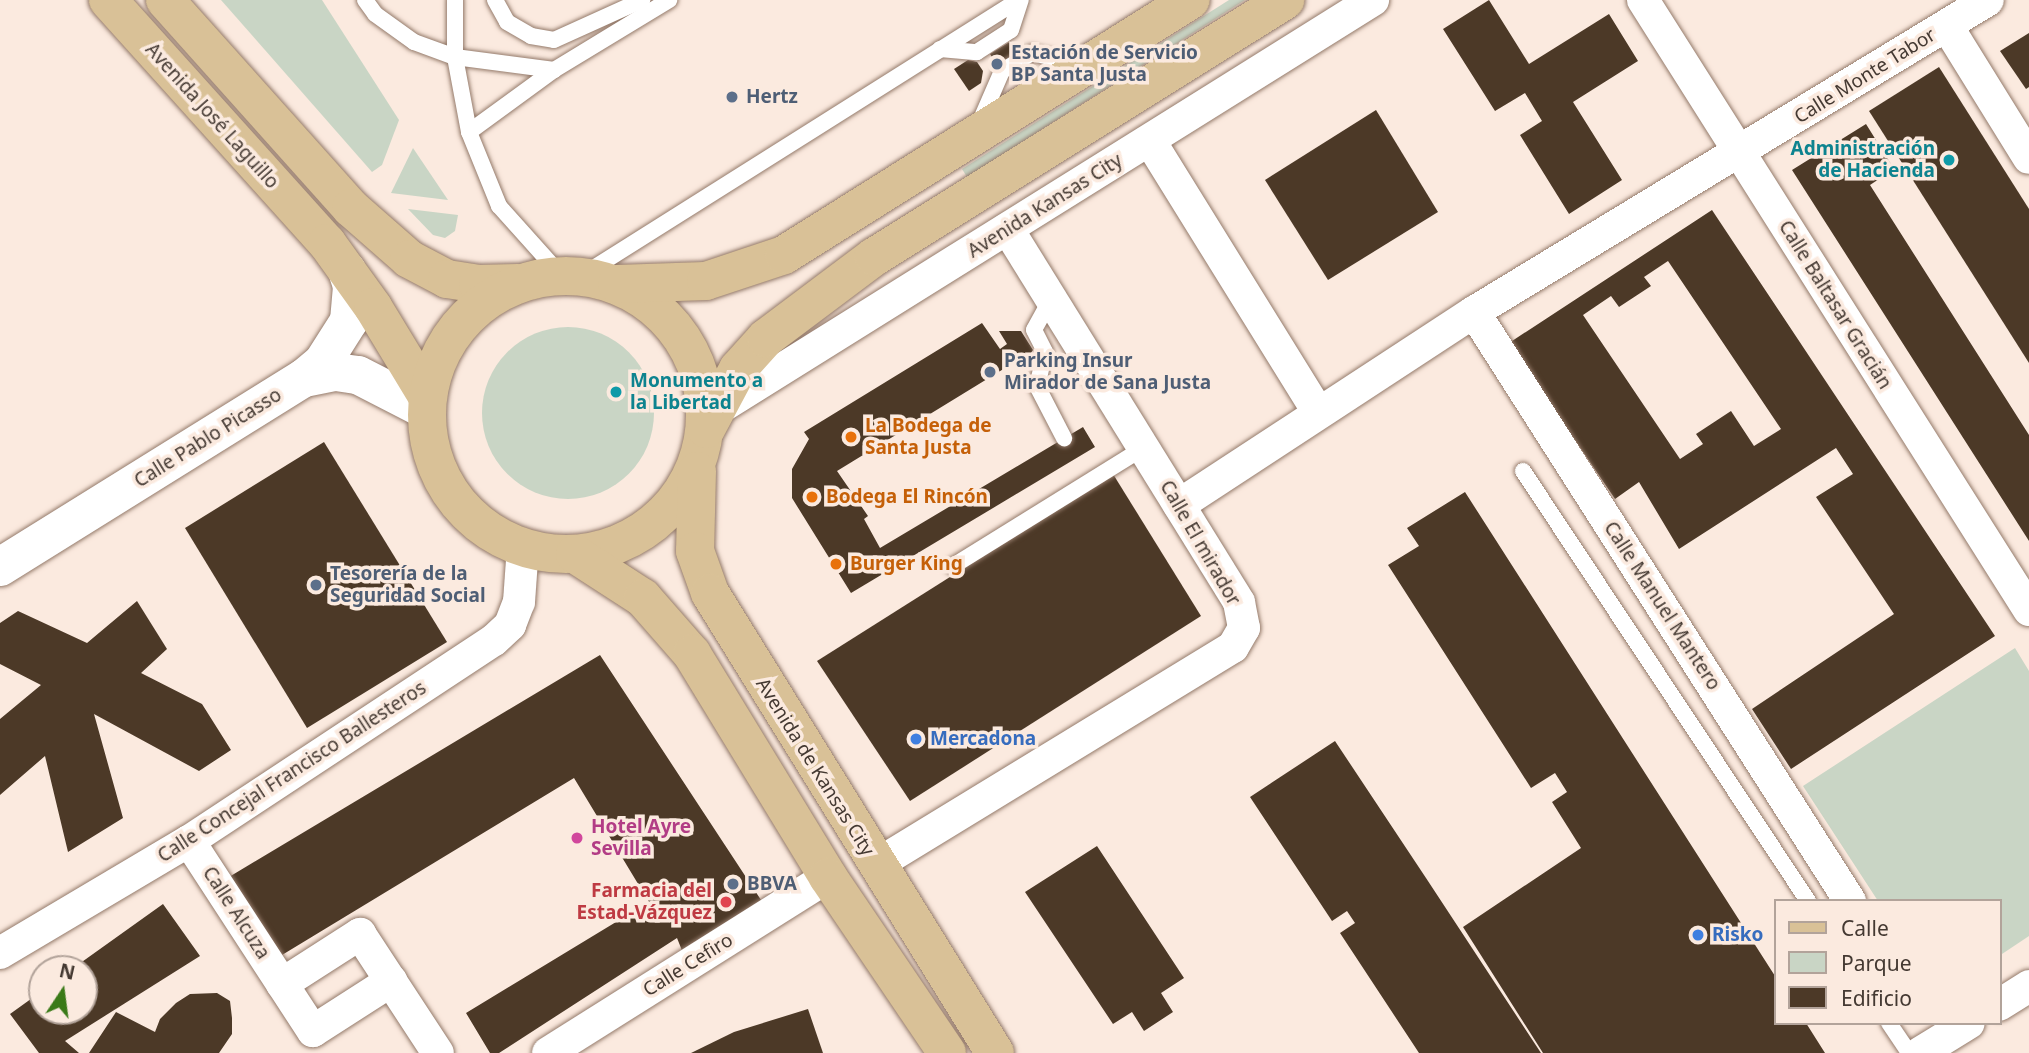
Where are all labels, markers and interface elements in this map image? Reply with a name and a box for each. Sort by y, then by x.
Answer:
street label: Calle Monte Tabor [1790,23,1940,129]
street label: Avenida José Laguillo [141,38,283,194]
place label: Estación de Servicio BP Santa Justa [1011,42,1198,86]
marker: Estación de Servicio BP Santa Justa [989,56,1005,72]
place label: Hertz [746,86,798,108]
marker: Hertz [724,89,740,105]
place label: Administración de Hacienda [1791,138,1935,182]
street label: Avenida Kansas City [964,149,1126,263]
marker: Administración de Hacienda [1941,152,1957,168]
street label: Calle Baltasar Gracián [1774,216,1896,394]
place label: Parking Insur Mirador de Sana Justa [1004,350,1211,394]
marker: Parking Insur Mirador de Sana Justa [982,364,998,380]
place label: Monumento a la Libertad [630,370,763,414]
street label: Calle Pablo Picasso [130,384,286,492]
marker: Monumento a la Libertad [608,384,624,400]
place label: La Bodega de Santa Justa [865,415,991,459]
marker: La Bodega de Santa Justa [843,429,859,445]
street label: Calle El mirador [1155,477,1245,609]
place label: Bodega El Rincón [826,486,988,508]
marker: Bodega El Rincón [804,489,820,505]
street label: Calle Manuel Mantero [1599,518,1725,694]
place label: Burger King [850,553,963,575]
marker: Burger King [828,556,844,572]
place label: Tesorería de la Seguridad Social [330,563,486,607]
marker: Tesorería de la Seguridad Social [308,577,324,593]
street label: Avenida de Kansas City [751,674,879,860]
street label: Calle Concejal Francisco Ballesteros [154,677,430,867]
place label: Mercadona [930,728,1036,750]
marker: Mercadona [908,731,924,747]
place label: Hotel Ayre Sevilla [591,816,691,860]
marker: Hotel Ayre Sevilla [569,830,585,846]
street label: Calle Alcuza [198,863,274,963]
place label: BBVA [747,873,797,895]
marker: BBVA [725,876,741,892]
place label: Farmacia del Estad-Vázquez [577,880,712,924]
marker: Farmacia del Estad-Vázquez [718,894,734,910]
legend [1773,899,2001,1025]
text: Calle [1841,914,1889,942]
place label: Risko [1712,924,1763,946]
marker: Risko [1690,927,1706,943]
street label: Calle Cefiro [639,929,737,1001]
text: Parque [1841,949,1911,977]
north arrow [28,955,98,1025]
text: N [57,957,78,986]
text: Edificio [1841,984,1912,1012]

